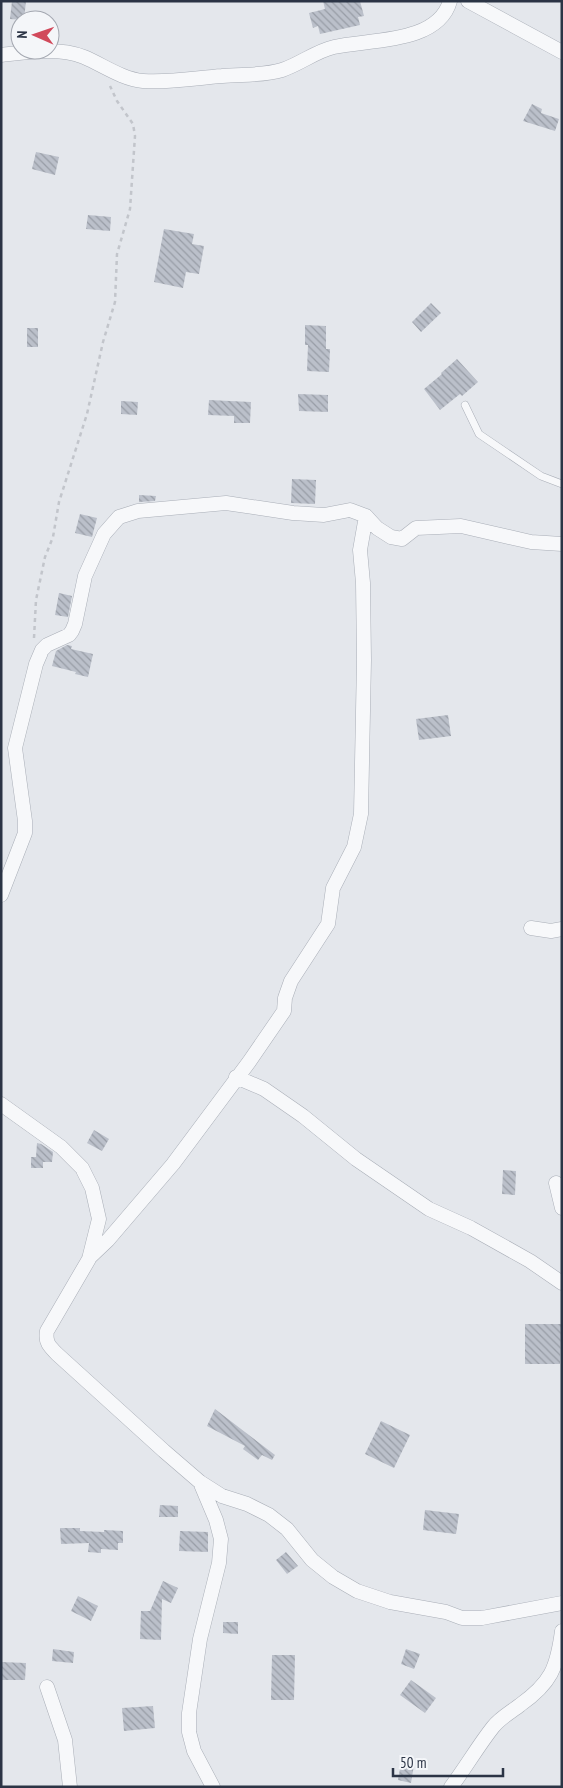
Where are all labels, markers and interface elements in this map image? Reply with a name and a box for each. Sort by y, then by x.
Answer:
north arrow [10,10,60,60]
text: N [13,30,31,39]
scale bar [393,1746,503,1778]
text: 50 m [400,1753,426,1772]

